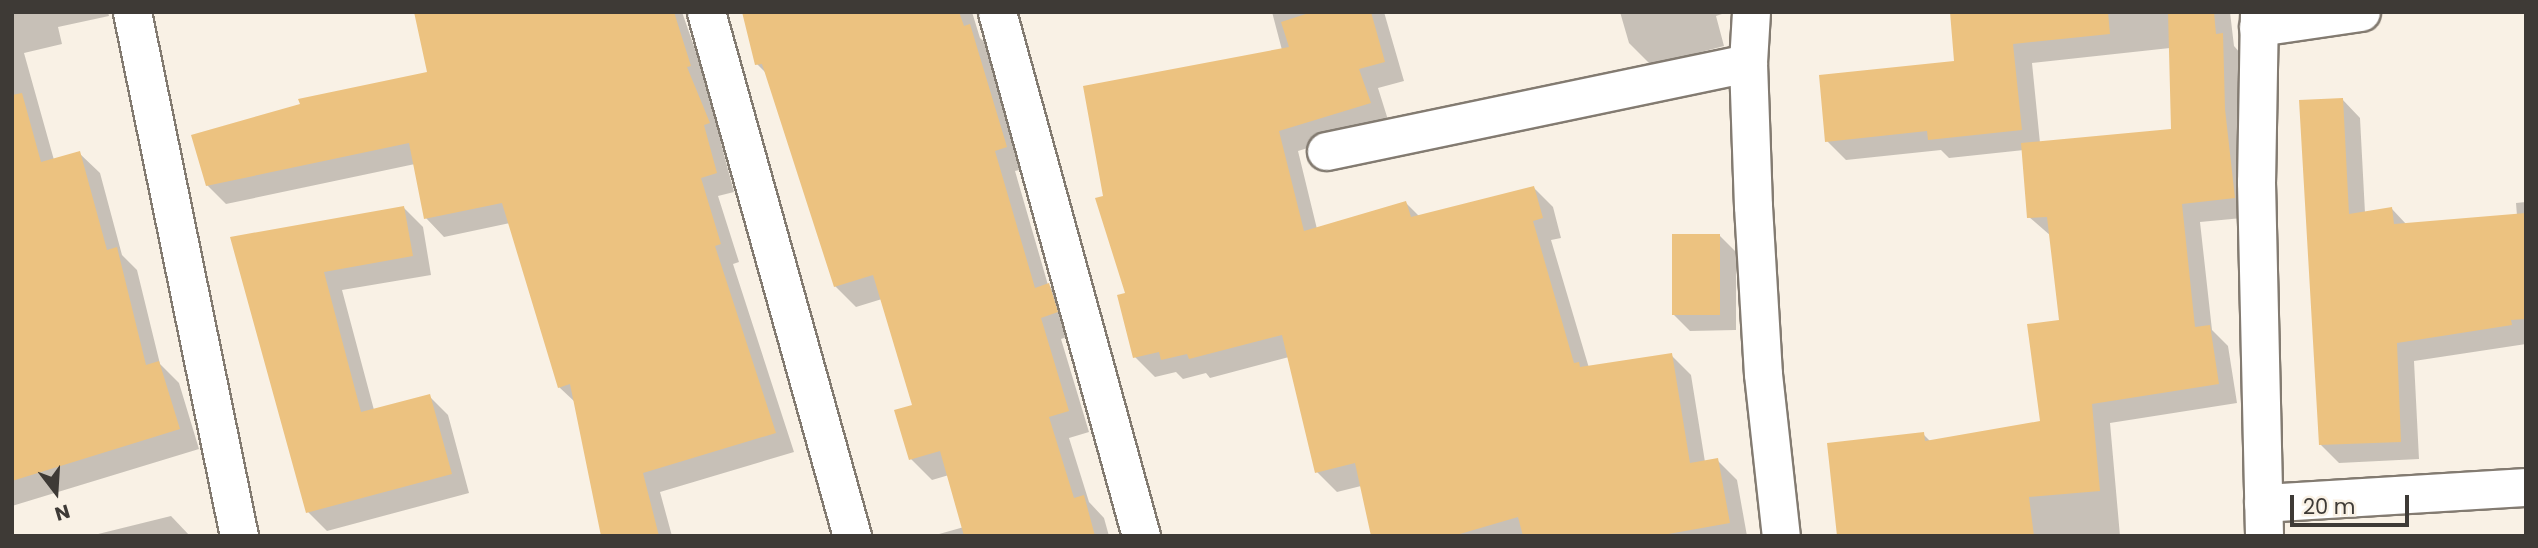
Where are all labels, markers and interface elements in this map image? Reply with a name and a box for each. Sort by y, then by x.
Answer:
north arrow [21,457,91,527]
scale bar [2293,482,2412,526]
text: 20 m [2303,492,2356,521]
text: N [52,498,73,528]

